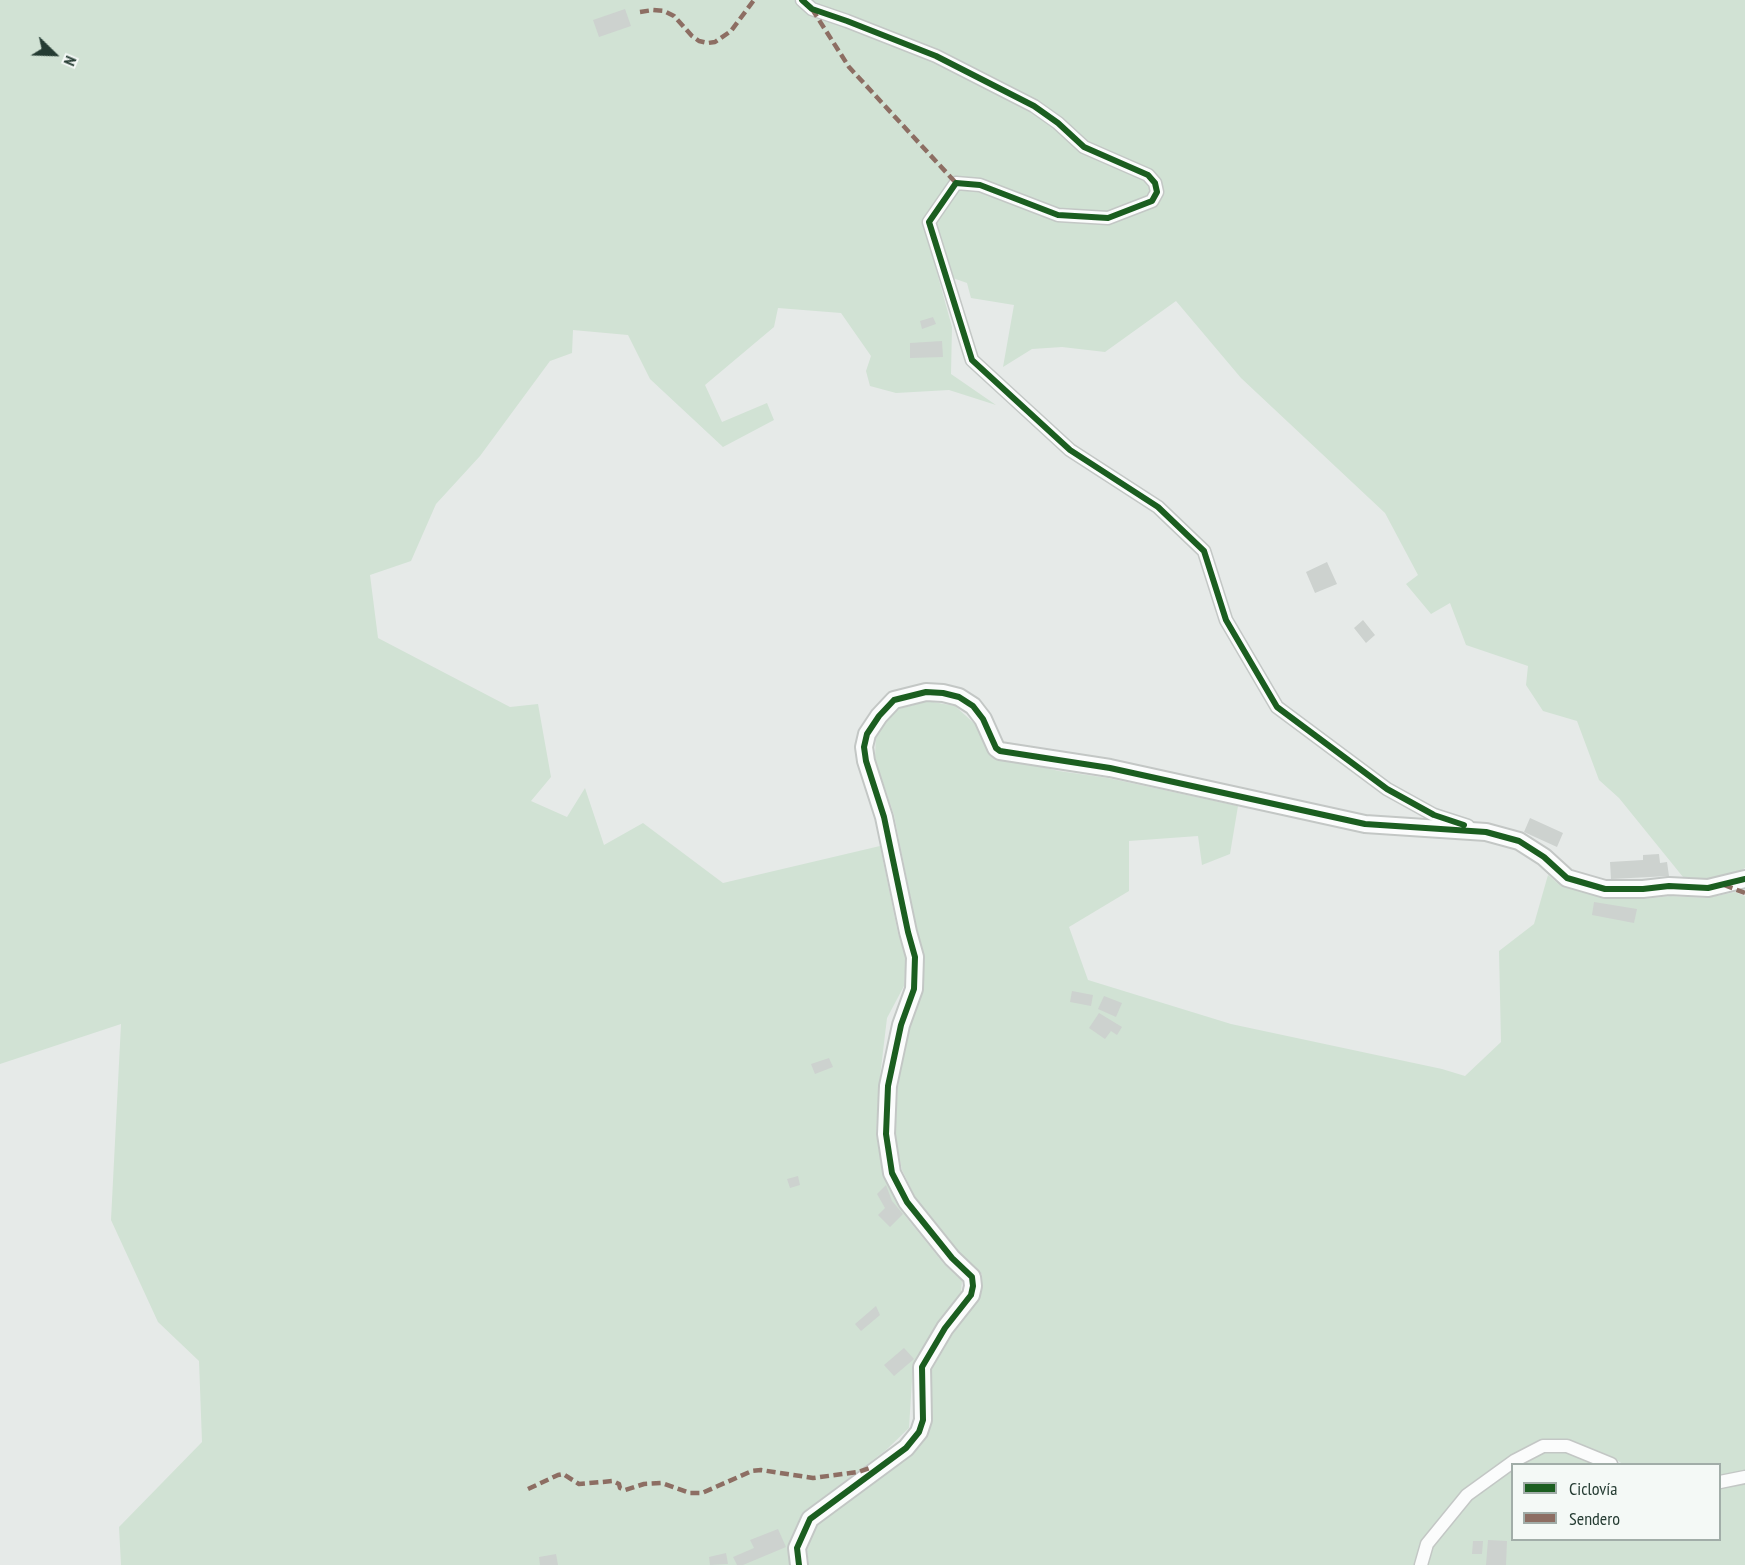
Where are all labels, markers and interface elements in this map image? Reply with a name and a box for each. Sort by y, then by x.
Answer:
north arrow [24,24,84,84]
text: N [60,53,81,69]
legend [1511,1463,1721,1541]
text: Ciclovía [1569,1477,1617,1500]
text: Sendero [1569,1507,1620,1530]

